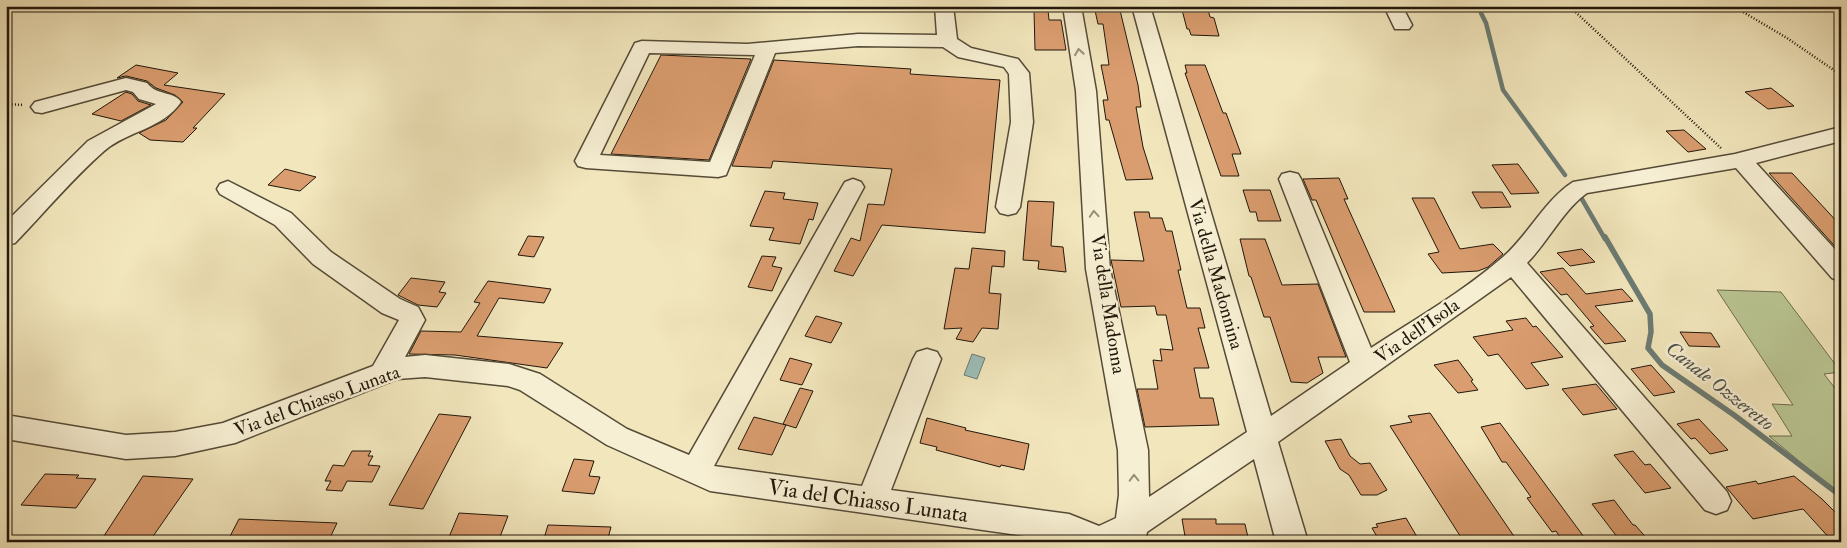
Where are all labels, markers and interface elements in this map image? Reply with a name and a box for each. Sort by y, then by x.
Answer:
one-way arrow [1075,48,1085,57]
street label: Via della Madonnina [1183,196,1249,352]
one-way arrow [1089,210,1100,218]
street label: Via della Madonna [1085,232,1131,376]
street label: Via dell'Isola [1370,293,1464,369]
water label: Canale Ozzeretto [1661,336,1779,436]
street label: Via del Chiasso Lunata [231,360,403,442]
street label: Via del Chiasso Lunata [766,473,971,529]
one-way arrow [1129,474,1139,482]

